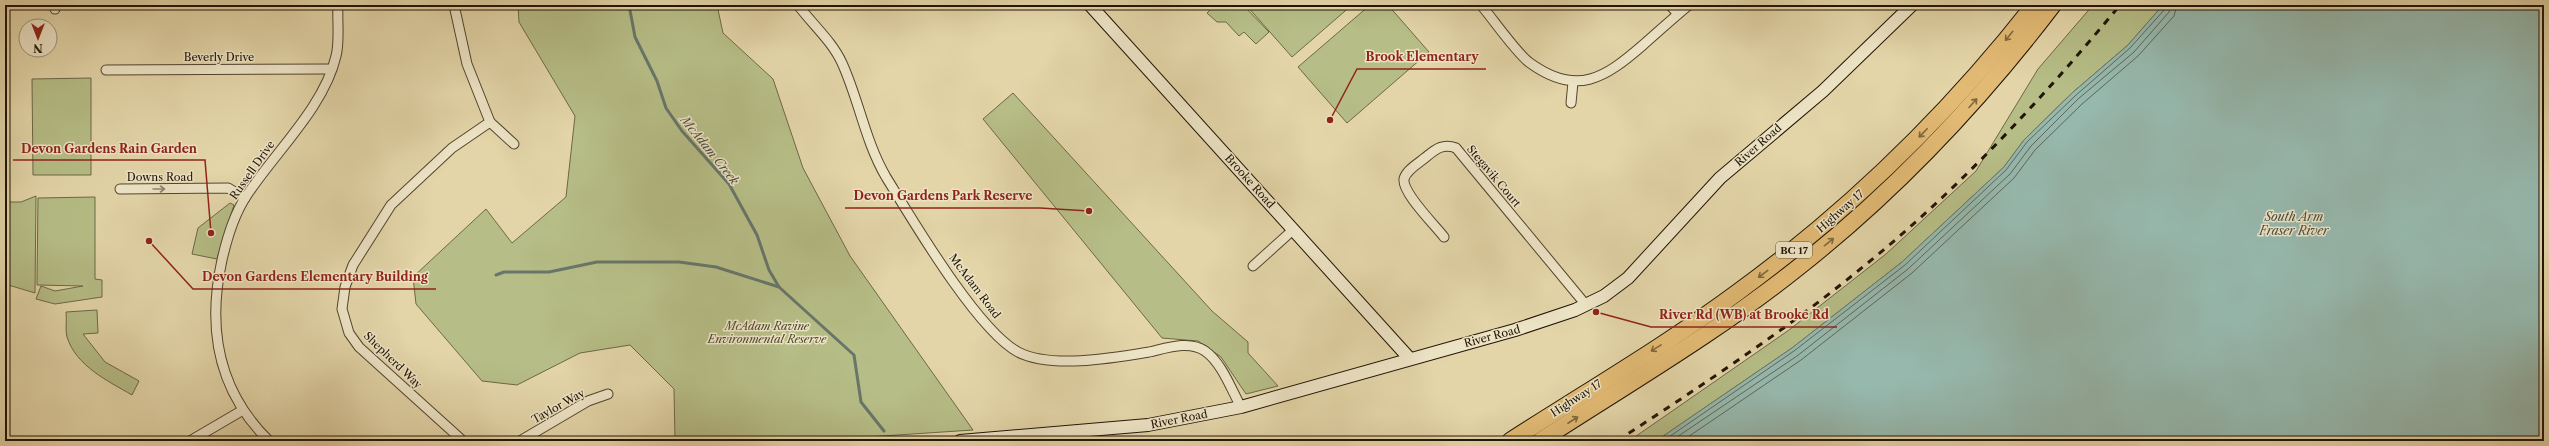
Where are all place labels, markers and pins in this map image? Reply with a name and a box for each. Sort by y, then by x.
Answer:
callout: Brook Elementary [1357,45,1486,69]
callout: Devon Gardens Rain Garden [13,136,205,160]
callout: Devon Gardens Park Reserve [845,184,1040,208]
callout: Devon Gardens Elementary Building [193,265,436,289]
callout: River Rd (WB) at Brooke Rd [1651,303,1837,327]

